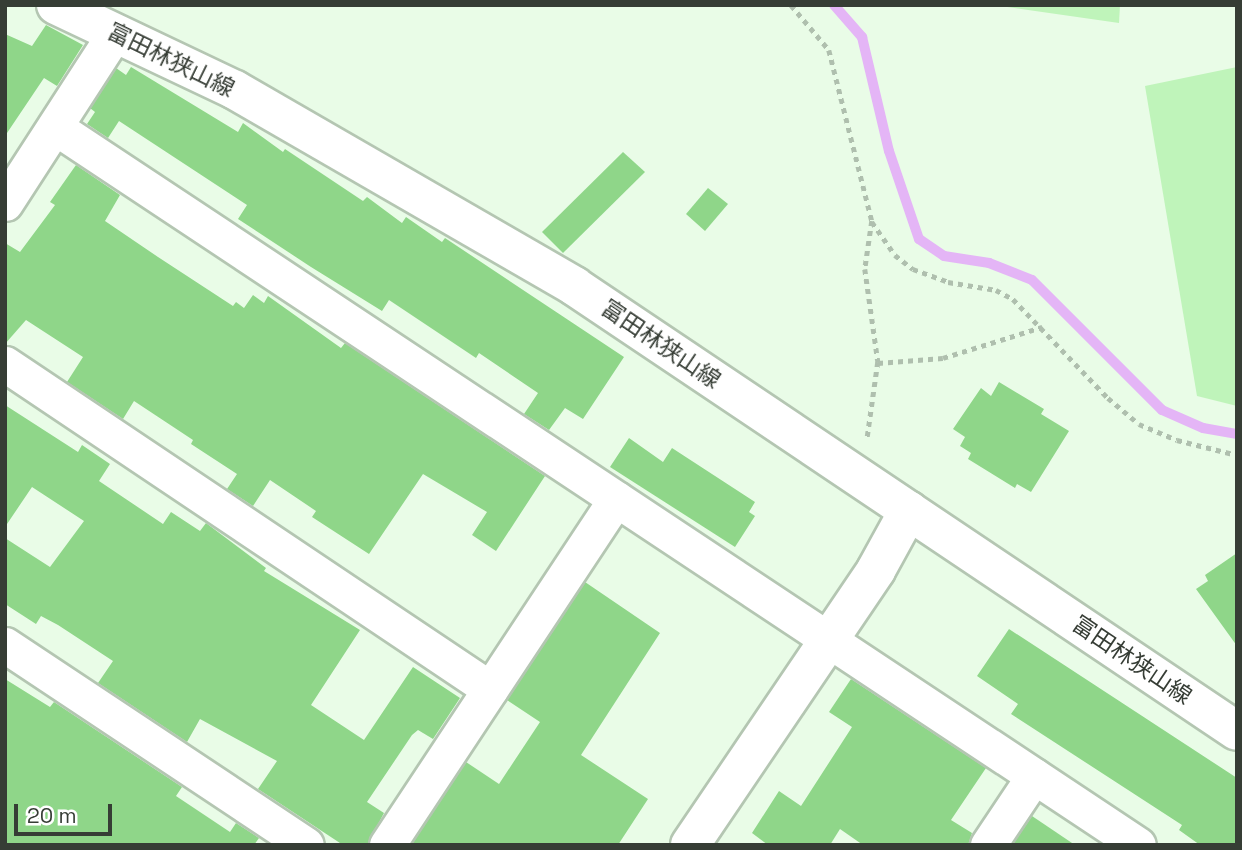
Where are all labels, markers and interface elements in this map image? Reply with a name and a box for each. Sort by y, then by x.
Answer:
street label: 富田林狭山線 [103,17,239,103]
street label: 富田林狭山線 [596,294,726,394]
street label: 富田林狭山線 [1067,610,1197,710]
scale bar [18,790,116,834]
text: 20 m [27,802,77,829]

